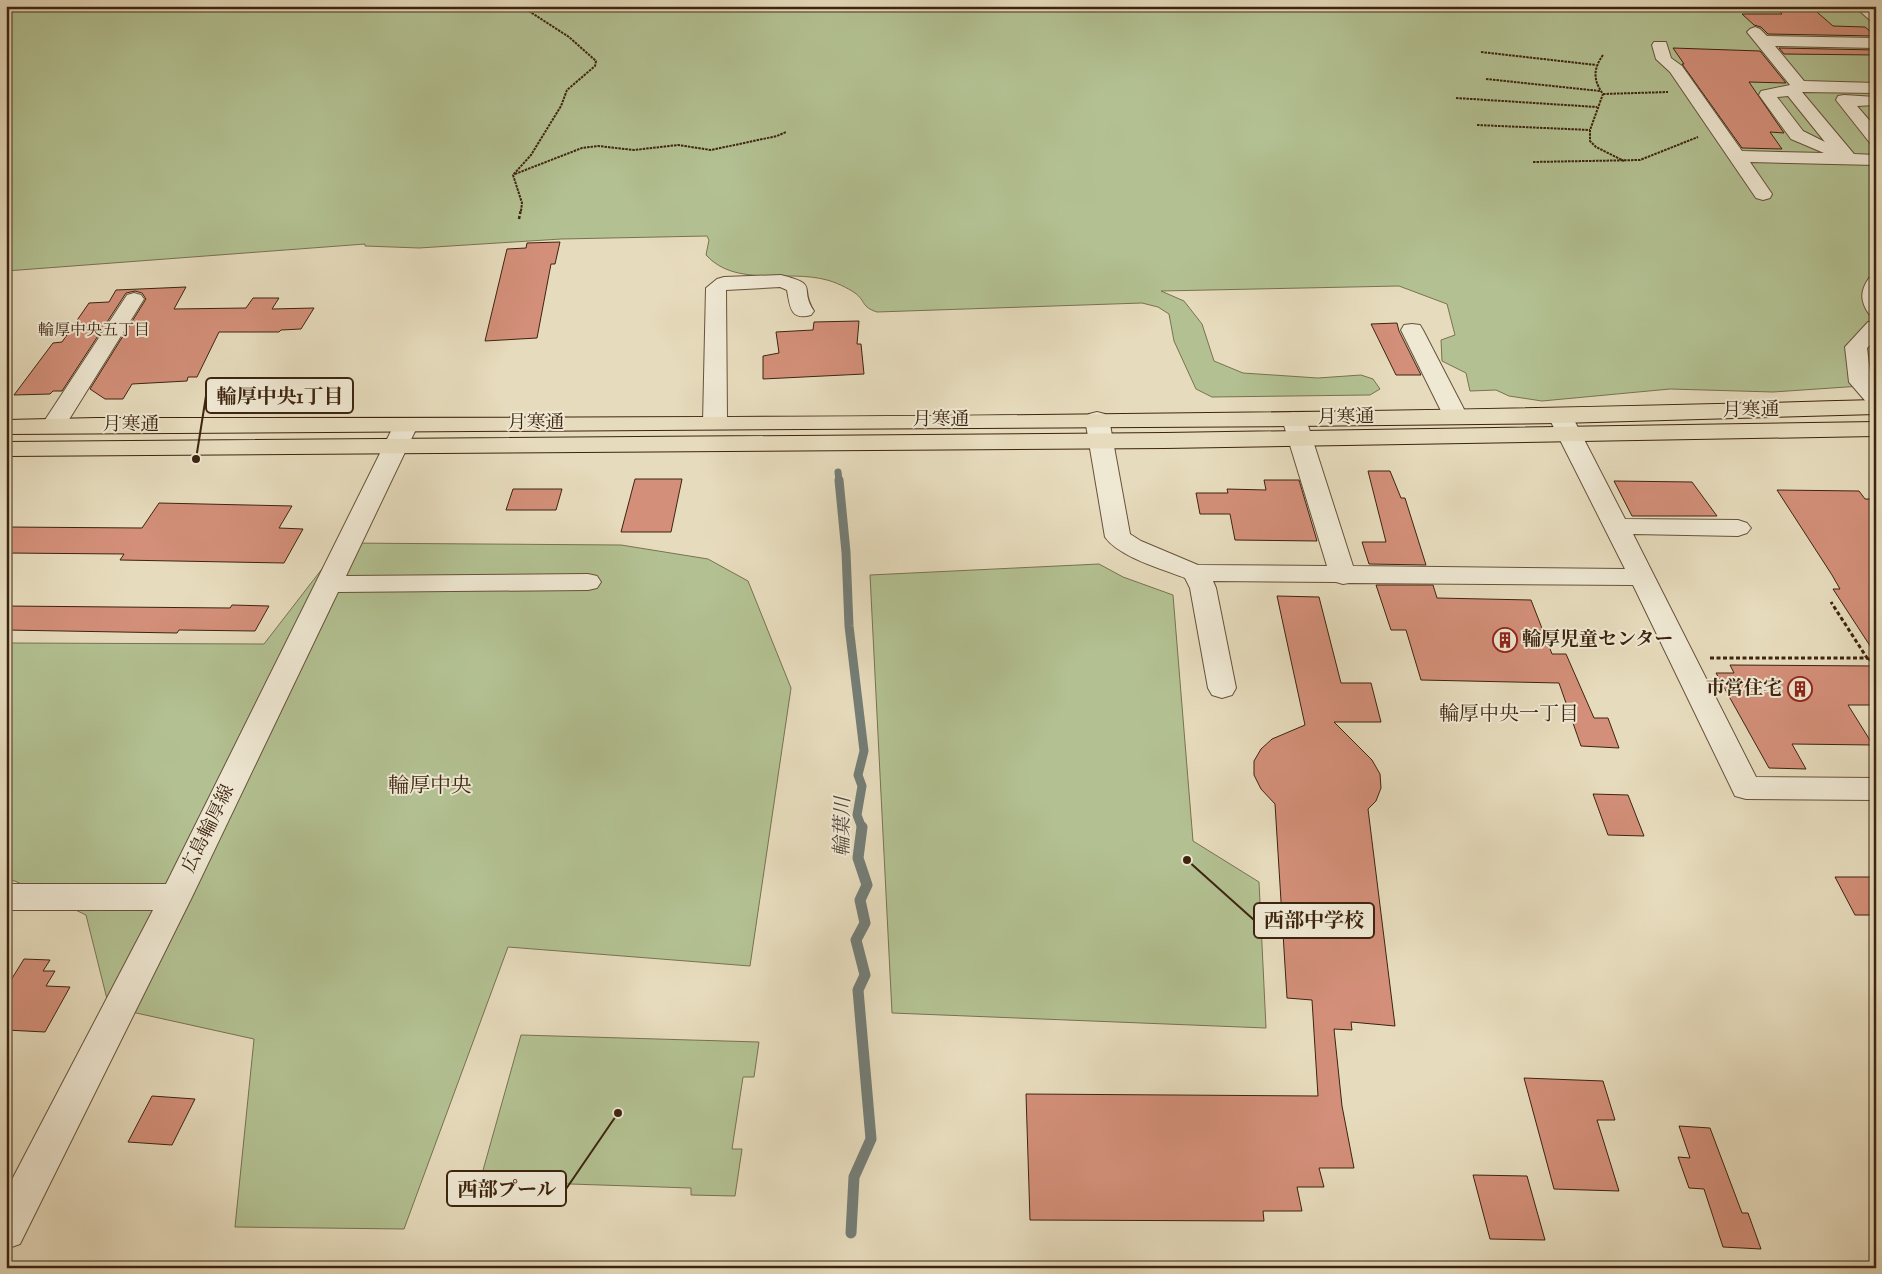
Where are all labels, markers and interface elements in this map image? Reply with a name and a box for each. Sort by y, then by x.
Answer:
district label: 輪厚中央五丁目 [38,320,150,343]
callout: 輪厚中央1丁目 [206,378,353,413]
text: 輪厚中央1丁目 [217,384,343,413]
street label: 月寒通 [1722,397,1780,425]
street label: 月寒通 [1317,404,1375,432]
street label: 月寒通 [912,407,970,434]
street label: 月寒通 [507,410,565,437]
street label: 月寒通 [102,412,160,439]
building icon: 輪厚児童センター [1492,627,1518,653]
place label: 輪厚児童センター [1522,627,1673,654]
place label: 市営住宅 [1706,676,1782,703]
building icon: 市営住宅 [1787,676,1813,702]
district label: 輪厚中央一丁目 [1439,701,1579,730]
district label: 輪厚中央 [388,772,472,802]
street label: 広島輪厚線 [176,780,242,878]
water label: 輪葉川 [829,795,859,857]
callout: 西部中学校 [1254,903,1374,938]
text: 西部中学校 [1264,908,1364,937]
callout: 西部プール [447,1171,566,1206]
text: 西部プール [458,1177,557,1206]

